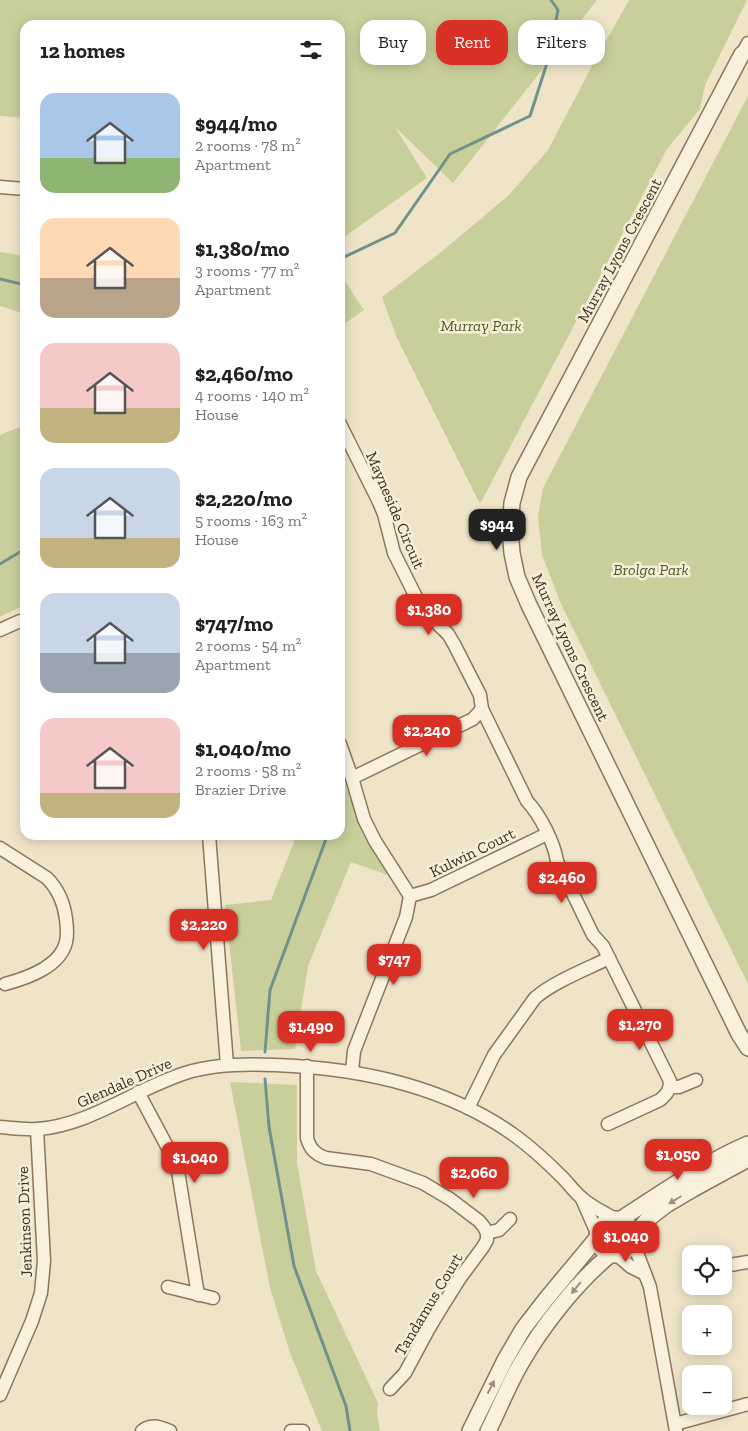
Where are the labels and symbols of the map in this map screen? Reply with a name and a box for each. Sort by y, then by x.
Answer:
street label: Murray Lyons Crescent [573,175,666,326]
park label: Murray Park [440,316,522,335]
street label: Mayneside Circuit [362,449,429,572]
pin: $944 [467,508,527,551]
park label: Brolga Park [613,560,689,579]
street label: Murray Lyons Crescent [528,570,613,724]
pin: $1,380 [388,594,470,636]
pin: $2,240 [386,714,468,757]
street label: Kulwin Court [426,824,518,881]
pin: $2,460 [521,862,603,904]
pin: $2,220 [163,908,245,951]
pin: $747 [364,944,424,986]
pin: $1,270 [599,1008,681,1051]
pin: $1,490 [270,1010,352,1053]
street label: Glendale Drive [74,1053,174,1112]
pin: $1,050 [637,1138,719,1181]
pin: $1,040 [154,1142,236,1184]
pin: $2,060 [433,1156,515,1199]
street label: Jenkinson Drive [13,1166,36,1278]
one-way arrow [668,1195,681,1205]
pin: $1,040 [585,1220,667,1263]
street label: Tandamus Court [390,1249,467,1359]
one-way arrow [570,1282,581,1295]
one-way arrow [487,1380,495,1395]

